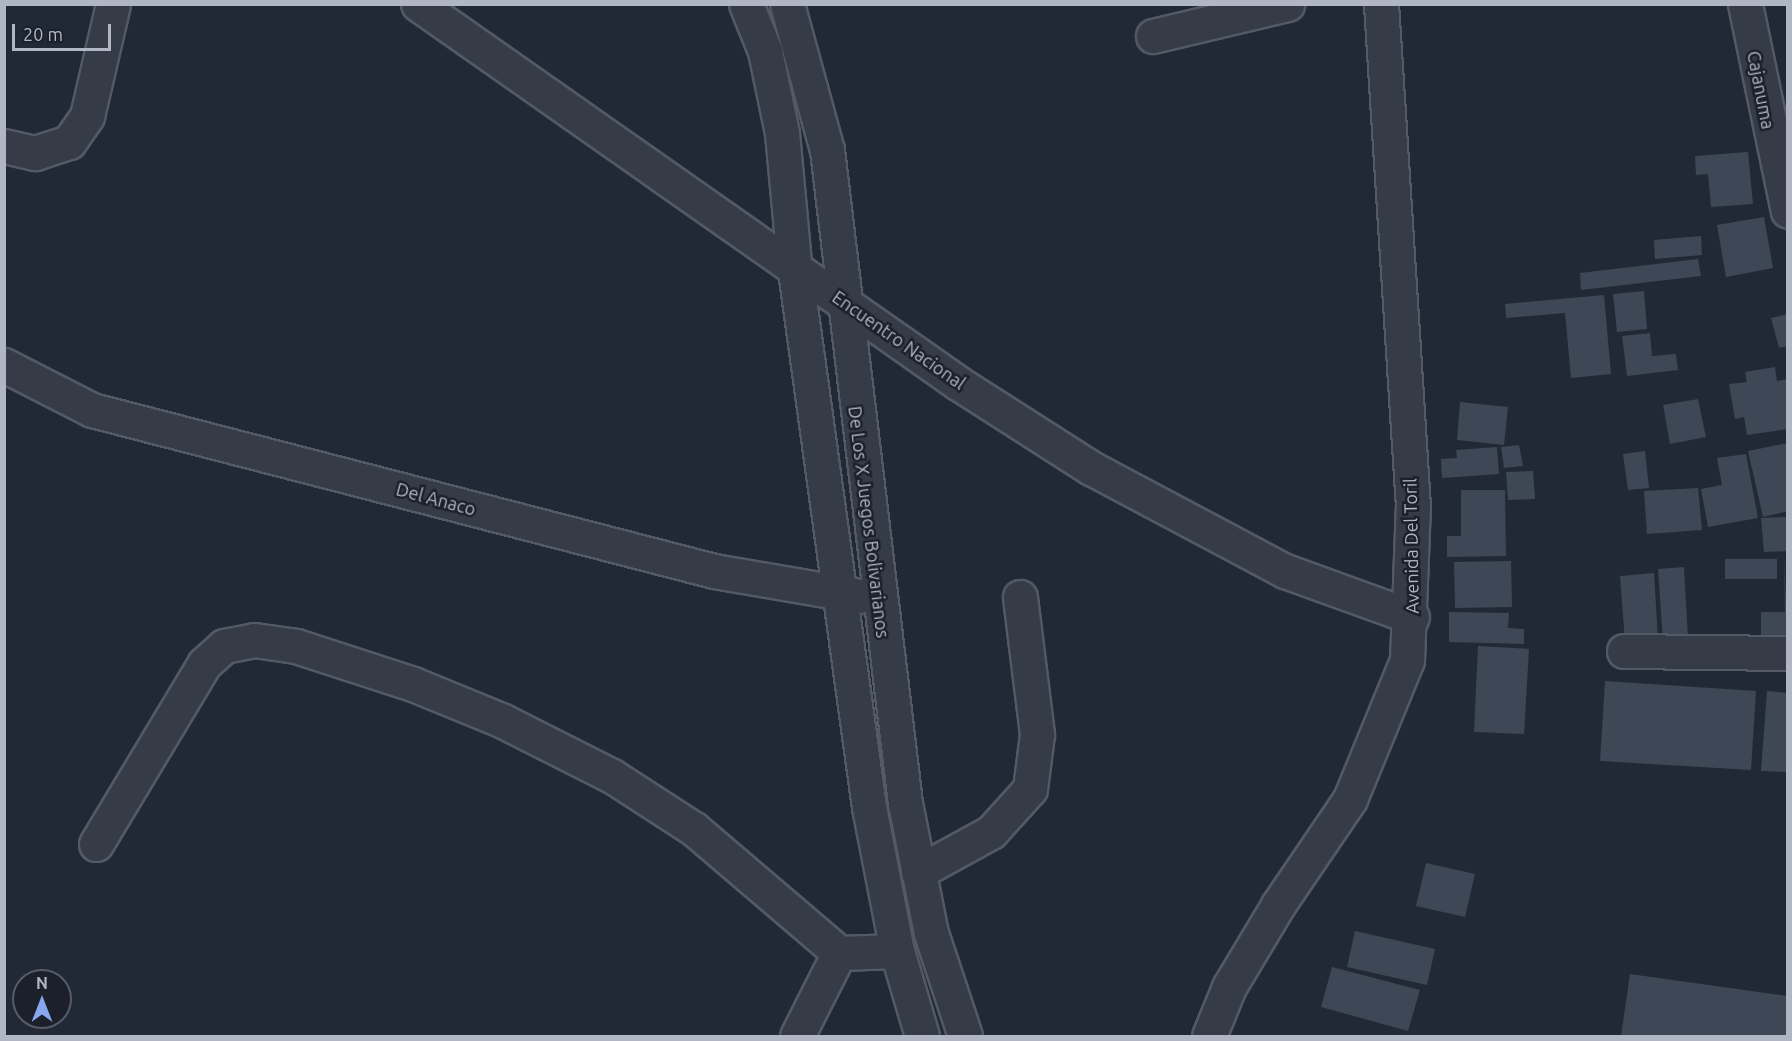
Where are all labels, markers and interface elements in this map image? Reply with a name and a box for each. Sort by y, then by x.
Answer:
scale bar [15,12,114,50]
text: 20 m [23,24,63,44]
street label: Cajanuma [1743,49,1779,131]
street label: Encuentro Nacional [828,286,970,394]
street label: De Los X Juegos Bolivarianos [844,405,894,639]
street label: Del Anaco [394,478,478,520]
street label: Avenida Del Toril [1399,478,1423,614]
north arrow [12,969,72,1029]
text: N [36,974,48,992]

